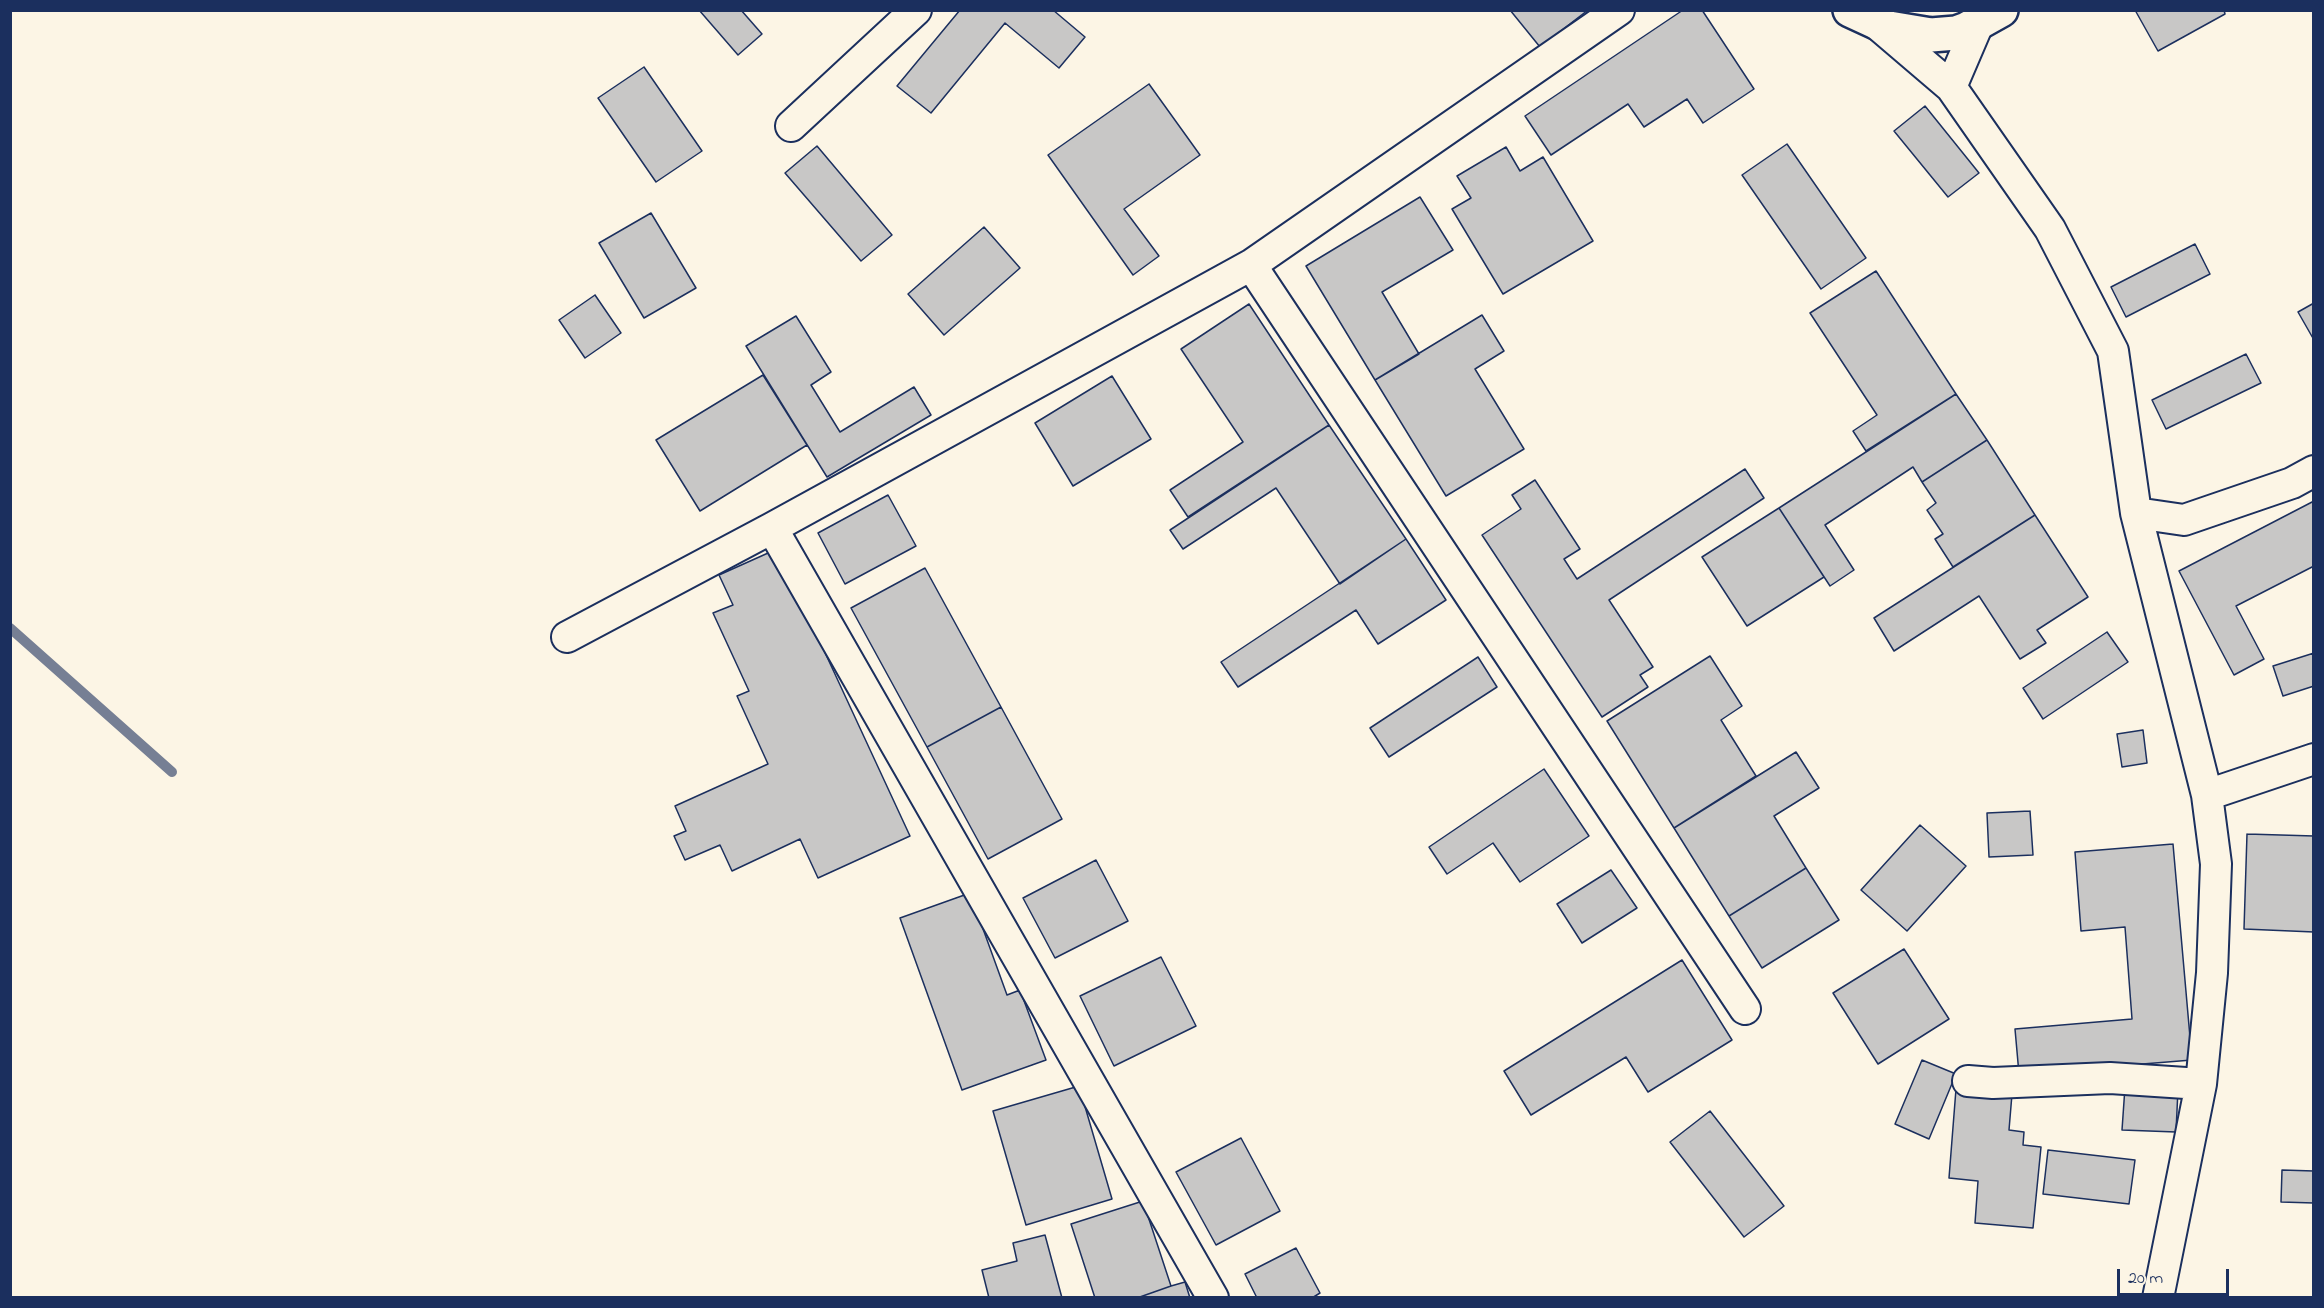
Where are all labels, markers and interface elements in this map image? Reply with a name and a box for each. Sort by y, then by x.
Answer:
scale bar [2120,1257,2232,1295]
text: 20 m [2128,1266,2163,1292]

